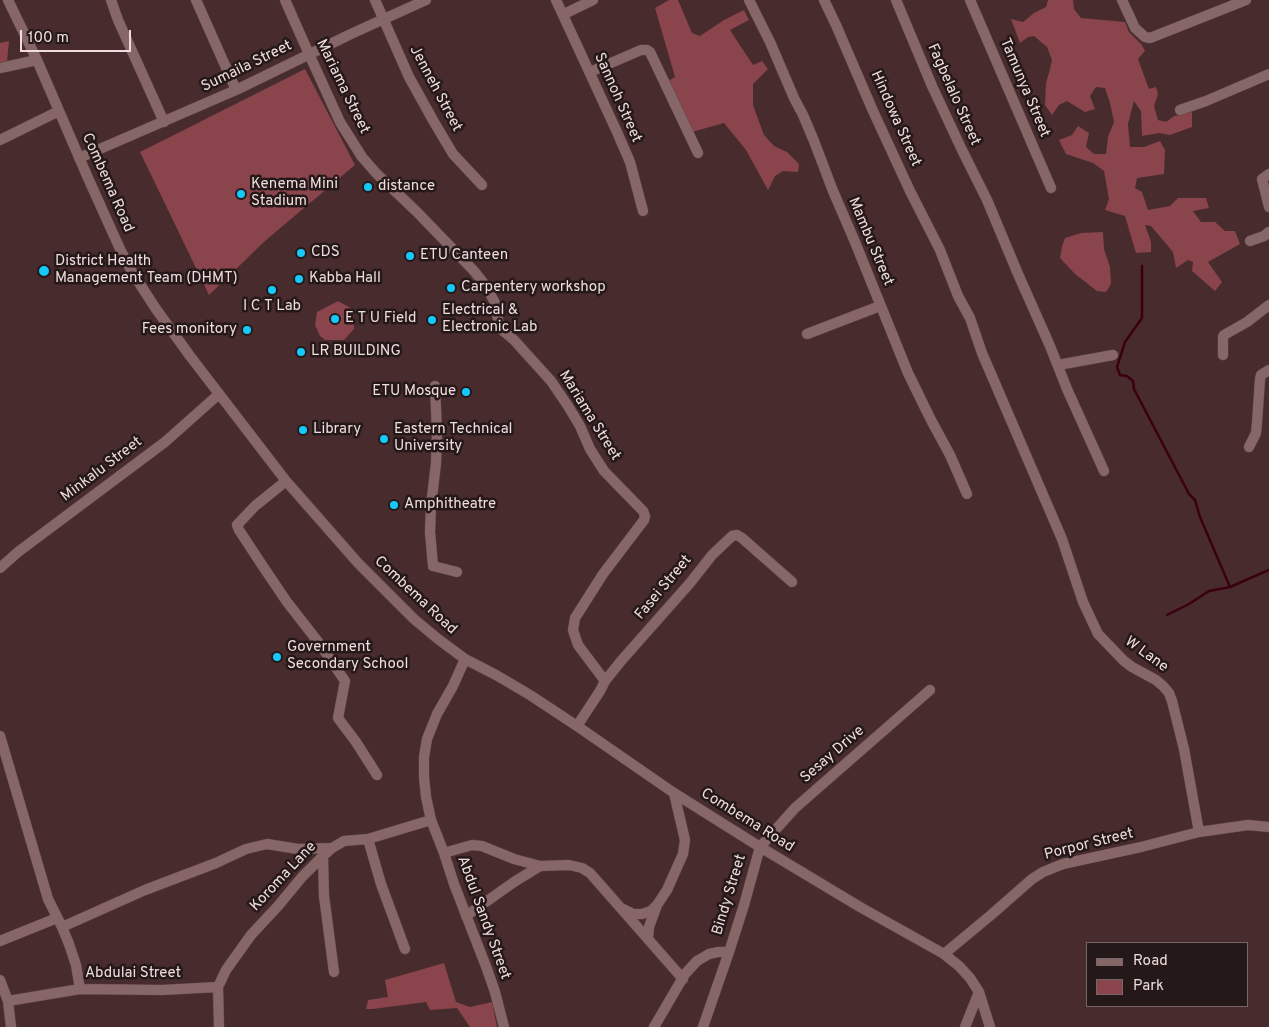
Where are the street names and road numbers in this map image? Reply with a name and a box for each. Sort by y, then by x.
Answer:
street label: Tamunya Street [995,36,1053,140]
street label: Sumaila Street [199,37,295,97]
street label: Mariama Street [311,37,373,137]
street label: Fagbelalo Street [923,41,983,149]
street label: Jenneh Street [405,43,465,135]
street label: Sannoh Street [589,50,645,146]
street label: Hindowa Street [866,68,924,170]
street label: Combema Road [77,131,137,235]
street label: Mambu Street [843,195,897,289]
street label: Mariama Street [554,368,624,464]
street label: Minkalu Street [58,434,146,506]
street label: Fasei Street [632,552,696,624]
street label: Combema Road [370,553,460,639]
street label: W Lane [1121,633,1171,677]
street label: Sesay Drive [798,722,868,788]
street label: Combema Road [697,785,797,857]
street label: Porpor Street [1043,825,1135,865]
street label: Koroma Lane [247,838,321,916]
street label: Bindy Street [709,852,751,938]
street label: Abdul Sandy Street [452,854,514,982]
street label: Abdulai Street [85,965,181,983]

